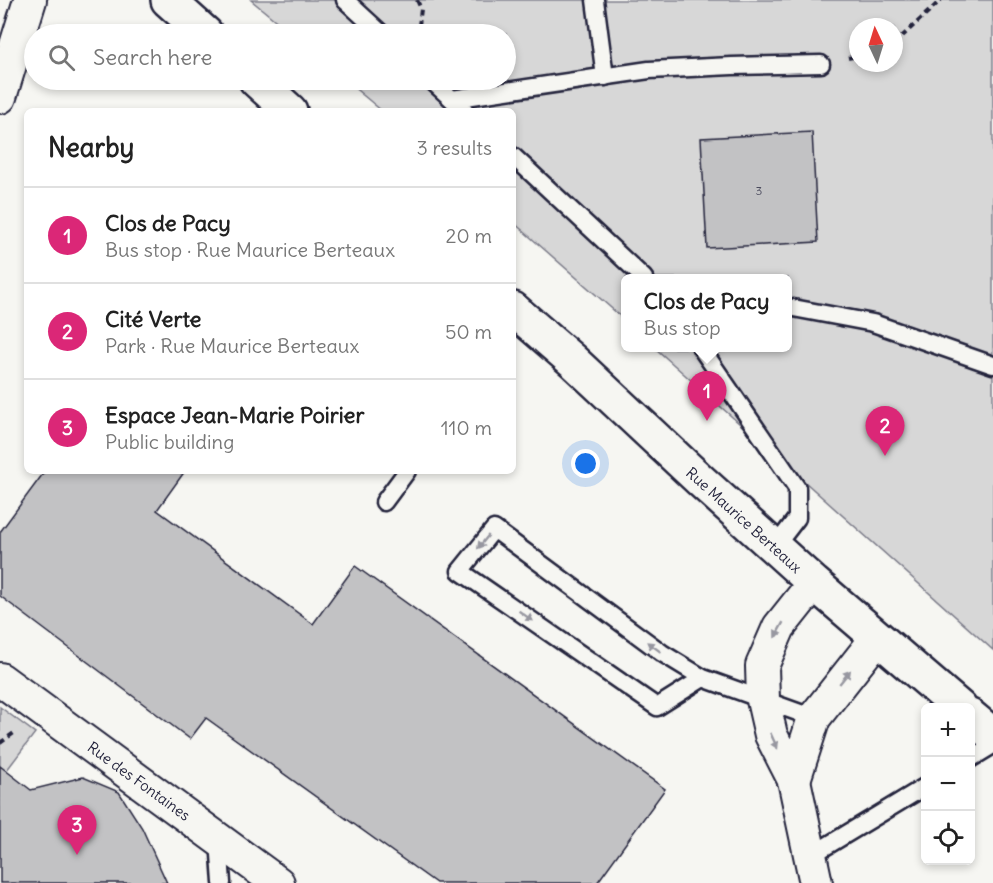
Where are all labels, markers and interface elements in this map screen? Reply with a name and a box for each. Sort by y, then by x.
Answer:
north arrow [849,18,903,72]
search box [24,24,516,90]
icon: search [45,41,78,74]
text: Search here [93,43,212,71]
text: Nearby [48,131,134,164]
text: 3 results [416,135,492,160]
house number: 3 [756,183,763,198]
text: Clos de Pacy [105,209,231,237]
text: 1 [64,223,71,248]
text: 20 m [446,223,492,248]
text: Bus stop · Rue Maurice Berteaux [105,237,395,262]
popup [621,274,792,352]
text: Clos de Pacy [644,287,769,315]
text: Cité Verte [105,305,201,333]
text: Bus stop [644,315,721,340]
text: 2 [62,319,73,344]
text: 50 m [445,319,492,344]
text: Park · Rue Maurice Berteaux [105,333,359,358]
pin: 1 [688,372,726,421]
text: Espace Jean-Marie Poirier [105,401,364,429]
pin: 2 [866,406,904,456]
text: 3 [62,415,73,440]
text: 110 m [441,415,492,440]
text: Public building [105,429,234,454]
your location [571,449,600,478]
street label: Rue Maurice Berteaux [682,463,806,577]
one-way arrow [478,535,490,550]
one-way arrow [517,610,533,622]
one-way arrow [774,621,784,638]
one-way arrow [646,641,662,653]
one-way arrow [838,670,850,685]
map controls [921,703,975,865]
button: + [921,703,975,757]
one-way arrow [770,733,779,750]
street label: Rue des Fontaines [84,737,194,825]
button: − [921,757,975,811]
pin: 3 [58,806,97,855]
button: locate [921,811,975,865]

